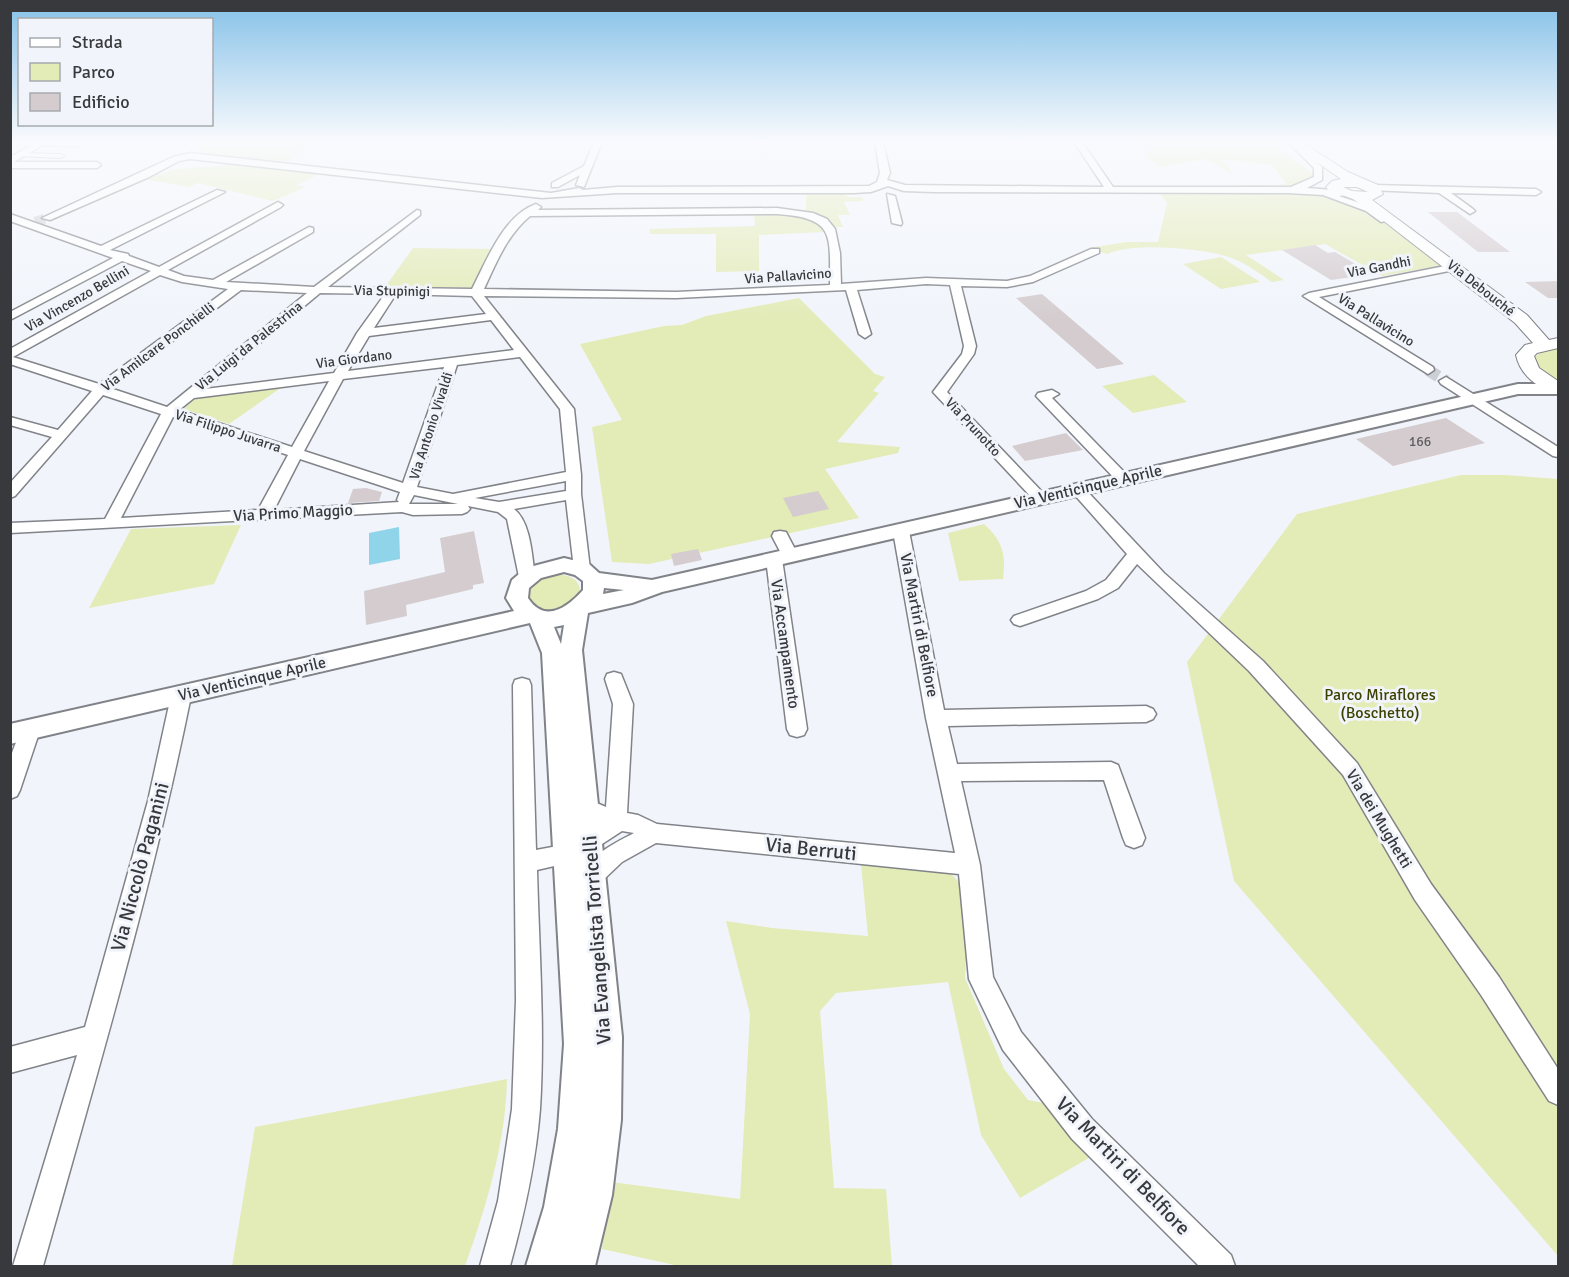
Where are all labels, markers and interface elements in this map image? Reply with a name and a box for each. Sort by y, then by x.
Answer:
legend [18,18,213,126]
text: Strada [72,31,123,53]
text: Parco [72,61,115,83]
text: Edificio [72,91,130,113]
street label: Via Gandhi [1346,252,1412,282]
street label: Via Debouché [1444,256,1518,320]
street label: Via Vincenzo Bellini [22,262,132,336]
street label: Via Pallavicino [744,264,832,288]
street label: Via Stupinigi [354,282,430,300]
street label: Via Pallavicino [1335,290,1417,350]
street label: Via Luigi da Palestrina [192,298,306,394]
street label: Via Amilcare Ponchielli [98,299,218,395]
street label: Via Giordano [315,346,393,372]
street label: Via Antonio Vivaldi [406,370,456,482]
street label: Via Prunotto [941,394,1005,460]
street label: Via Filippo Juvarra [173,406,283,456]
house number: 166 [1409,433,1431,450]
street label: Via Venticinque Aprile [1012,460,1164,514]
street label: Via Primo Maggio [233,500,353,526]
street label: Via Martiri di Belfiore [895,551,943,699]
street label: Via Accampamento [766,578,804,710]
street label: Via Venticinque Aprile [176,652,328,706]
park label: Parco Miraflores (Boschetto) [1324,685,1436,723]
street label: Via dei Mughetti [1342,766,1416,872]
street label: Via Niccolò Paganini [105,780,175,954]
street label: Via Berruti [764,832,858,866]
street label: Via Evangelista Torricelli [577,834,617,1046]
street label: Via Martiri di Belfiore [1051,1092,1195,1240]

